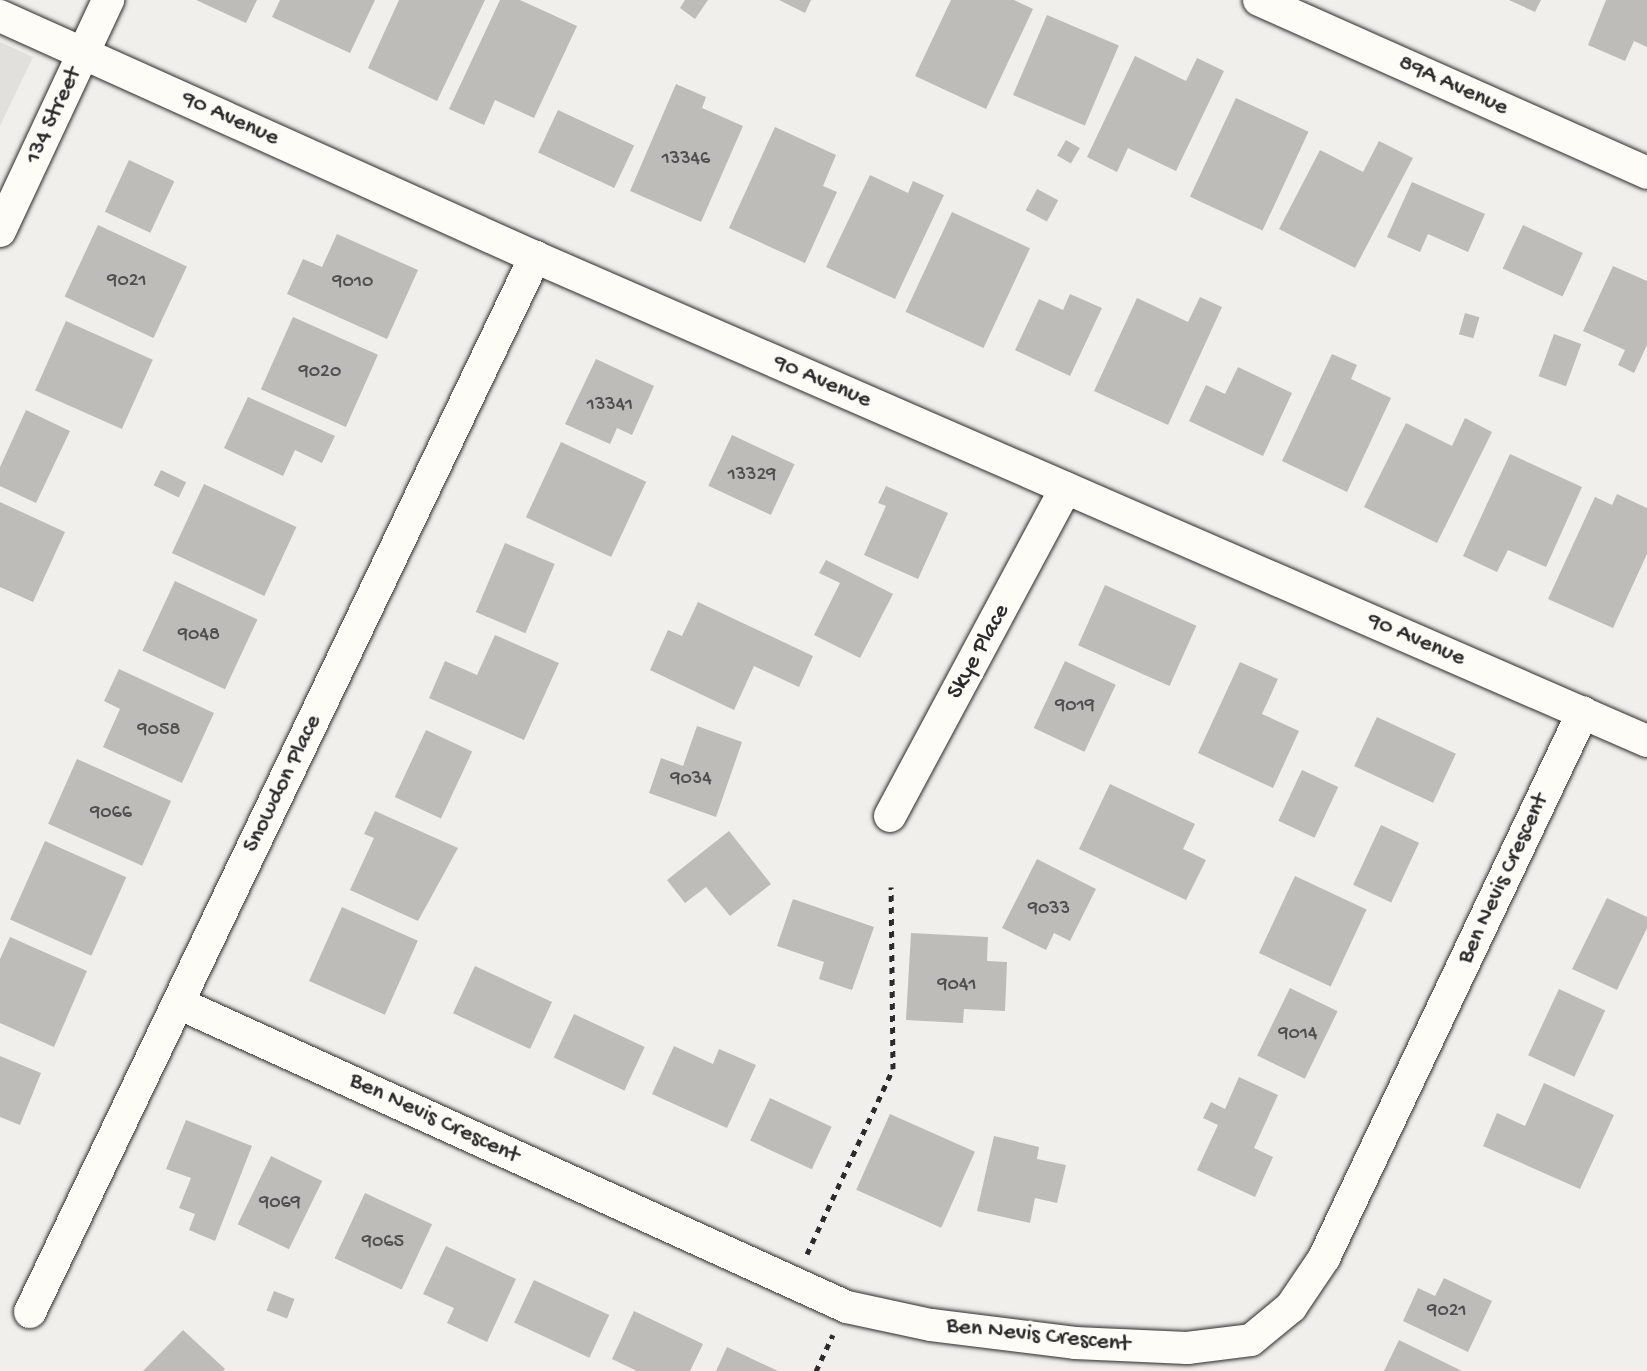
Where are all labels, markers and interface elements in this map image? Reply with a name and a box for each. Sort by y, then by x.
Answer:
street label: 89A Avenue [1394,49,1512,123]
street label: 134 Street [19,63,89,169]
street label: 90 Avenue [177,85,283,153]
house number: 13346 [662,147,710,171]
house number: 9021 [107,269,147,293]
house number: 9010 [333,270,373,294]
street label: 90 Avenue [769,349,875,415]
house number: 9020 [299,360,341,384]
house number: 13341 [587,393,633,417]
house number: 13329 [728,463,776,487]
street label: Skye Place [941,599,1017,705]
street label: 90 Avenue [1363,607,1469,673]
house number: 9048 [178,623,220,647]
house number: 9019 [1055,694,1095,718]
street label: Snowdon Place [237,710,329,858]
house number: 9058 [138,718,180,742]
house number: 9034 [670,767,712,791]
street label: Ben Nevis Crescent [1452,789,1556,969]
house number: 9066 [90,801,132,825]
house number: 9033 [1028,897,1070,921]
house number: 9041 [938,973,976,997]
house number: 9014 [1279,1022,1317,1046]
street label: Ben Nevis Crescent [344,1067,524,1171]
house number: 9069 [259,1191,301,1215]
house number: 9065 [362,1230,404,1254]
house number: 9021 [1427,1299,1467,1323]
street label: Ben Nevis Crescent [945,1312,1131,1360]

